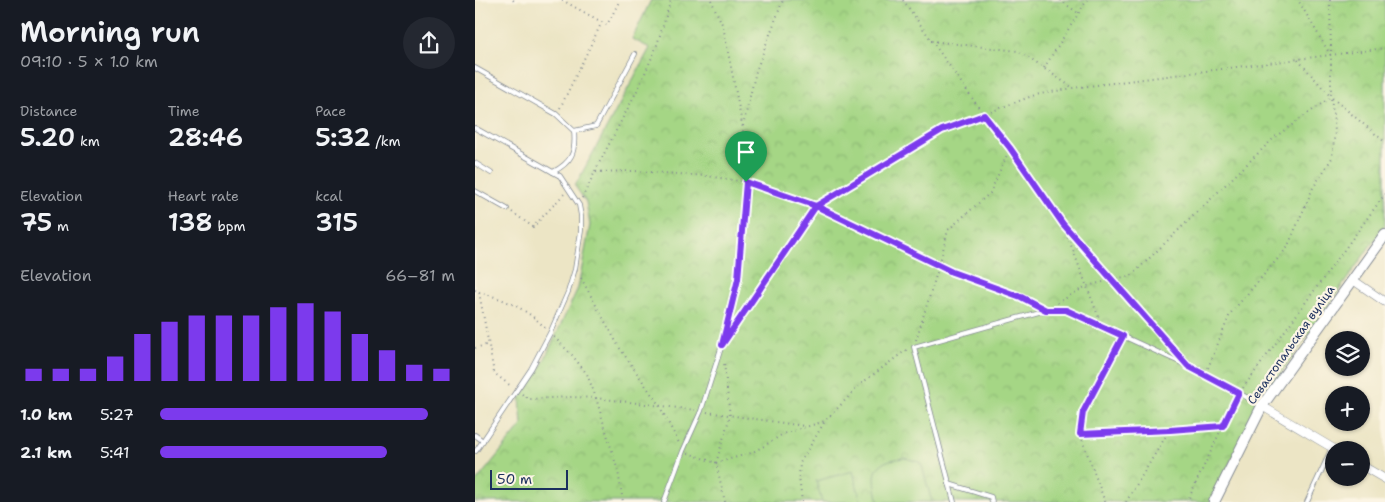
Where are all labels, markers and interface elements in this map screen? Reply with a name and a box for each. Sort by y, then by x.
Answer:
text: Morning run [20,13,200,51]
button: share [403,17,455,69]
text: 09:10 · 5 × 1.0 km [20,51,158,72]
text: Distance [20,102,77,120]
text: Time [168,102,200,120]
text: Pace [315,102,346,120]
text: 5.20 [20,120,75,154]
text: 28:46 [168,120,243,154]
text: 5:32 [315,120,371,154]
pin [725,131,767,182]
text: km [75,132,100,150]
text: /km [371,132,400,150]
icon: arrive [732,138,760,166]
text: Elevation [20,187,83,205]
text: Heart rate [168,187,239,205]
text: kcal [315,187,343,205]
text: 75 [20,205,52,239]
text: 138 [168,205,213,239]
text: 315 [315,205,358,239]
text: m [52,217,69,235]
text: bpm [213,217,246,235]
text: Elevation [20,265,92,286]
text: 66–81 m [385,265,455,286]
street label: Севастопальская вуліца [1244,282,1339,408]
map controls [1325,331,1370,486]
button: layers [1325,331,1370,376]
button: + [1325,386,1370,431]
text: 1.0 km [20,404,72,425]
text: 5:27 [100,404,134,425]
button: − [1325,441,1370,486]
text: 2.1 km [20,442,72,463]
text: 5:41 [100,442,130,463]
scale bar [490,467,567,490]
text: 50 m [497,470,532,488]

